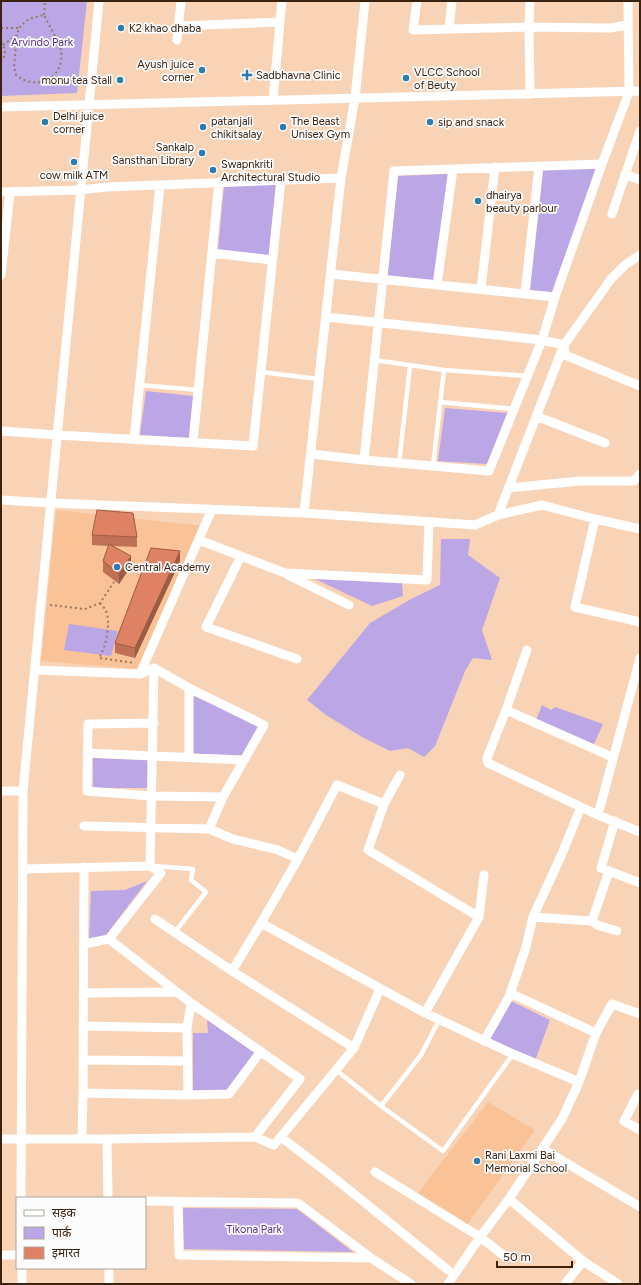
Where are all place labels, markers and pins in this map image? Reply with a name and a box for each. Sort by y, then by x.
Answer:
place label: K2 khao dhaba [129,22,201,35]
marker: K2 khao dhaba [116,23,126,33]
place label: Ayush juice corner [137,58,194,84]
marker: Ayush juice corner [197,65,207,75]
place label: VLCC School of Beuty [414,66,480,92]
marker: Sadbhavna Clinic [241,69,253,81]
place label: Sadbhavna Clinic [256,69,341,82]
marker: VLCC School of Beuty [401,73,411,83]
place label: monu tea Stall [41,74,112,87]
marker: monu tea Stall [115,75,125,85]
place label: Delhi juice corner [53,110,104,136]
place label: patanjali chikitsalay [211,115,262,141]
place label: The Beast Unisex Gym [291,115,350,141]
place label: sip and snack [438,116,505,129]
marker: Delhi juice corner [40,117,50,127]
marker: sip and snack [425,117,435,127]
marker: patanjali chikitsalay [198,122,208,132]
marker: The Beast Unisex Gym [278,122,288,132]
place label: Sankalp Sansthan Library [112,141,194,167]
marker: Sankalp Sansthan Library [197,148,207,158]
marker: cow milk ATM [69,157,79,167]
place label: Swapnkriti Architectural Studio [221,158,320,184]
marker: Swapnkriti Architectural Studio [208,165,218,175]
place label: cow milk ATM [40,169,108,182]
place label: dhairya beauty parlour [486,189,558,215]
marker: dhairya beauty parlour [473,196,483,206]
place label: Central Academy [125,561,210,574]
marker: Central Academy [112,562,122,572]
place label: Rani Laxmi Bai Memorial School [485,1149,567,1175]
marker: Rani Laxmi Bai Memorial School [472,1156,482,1166]

